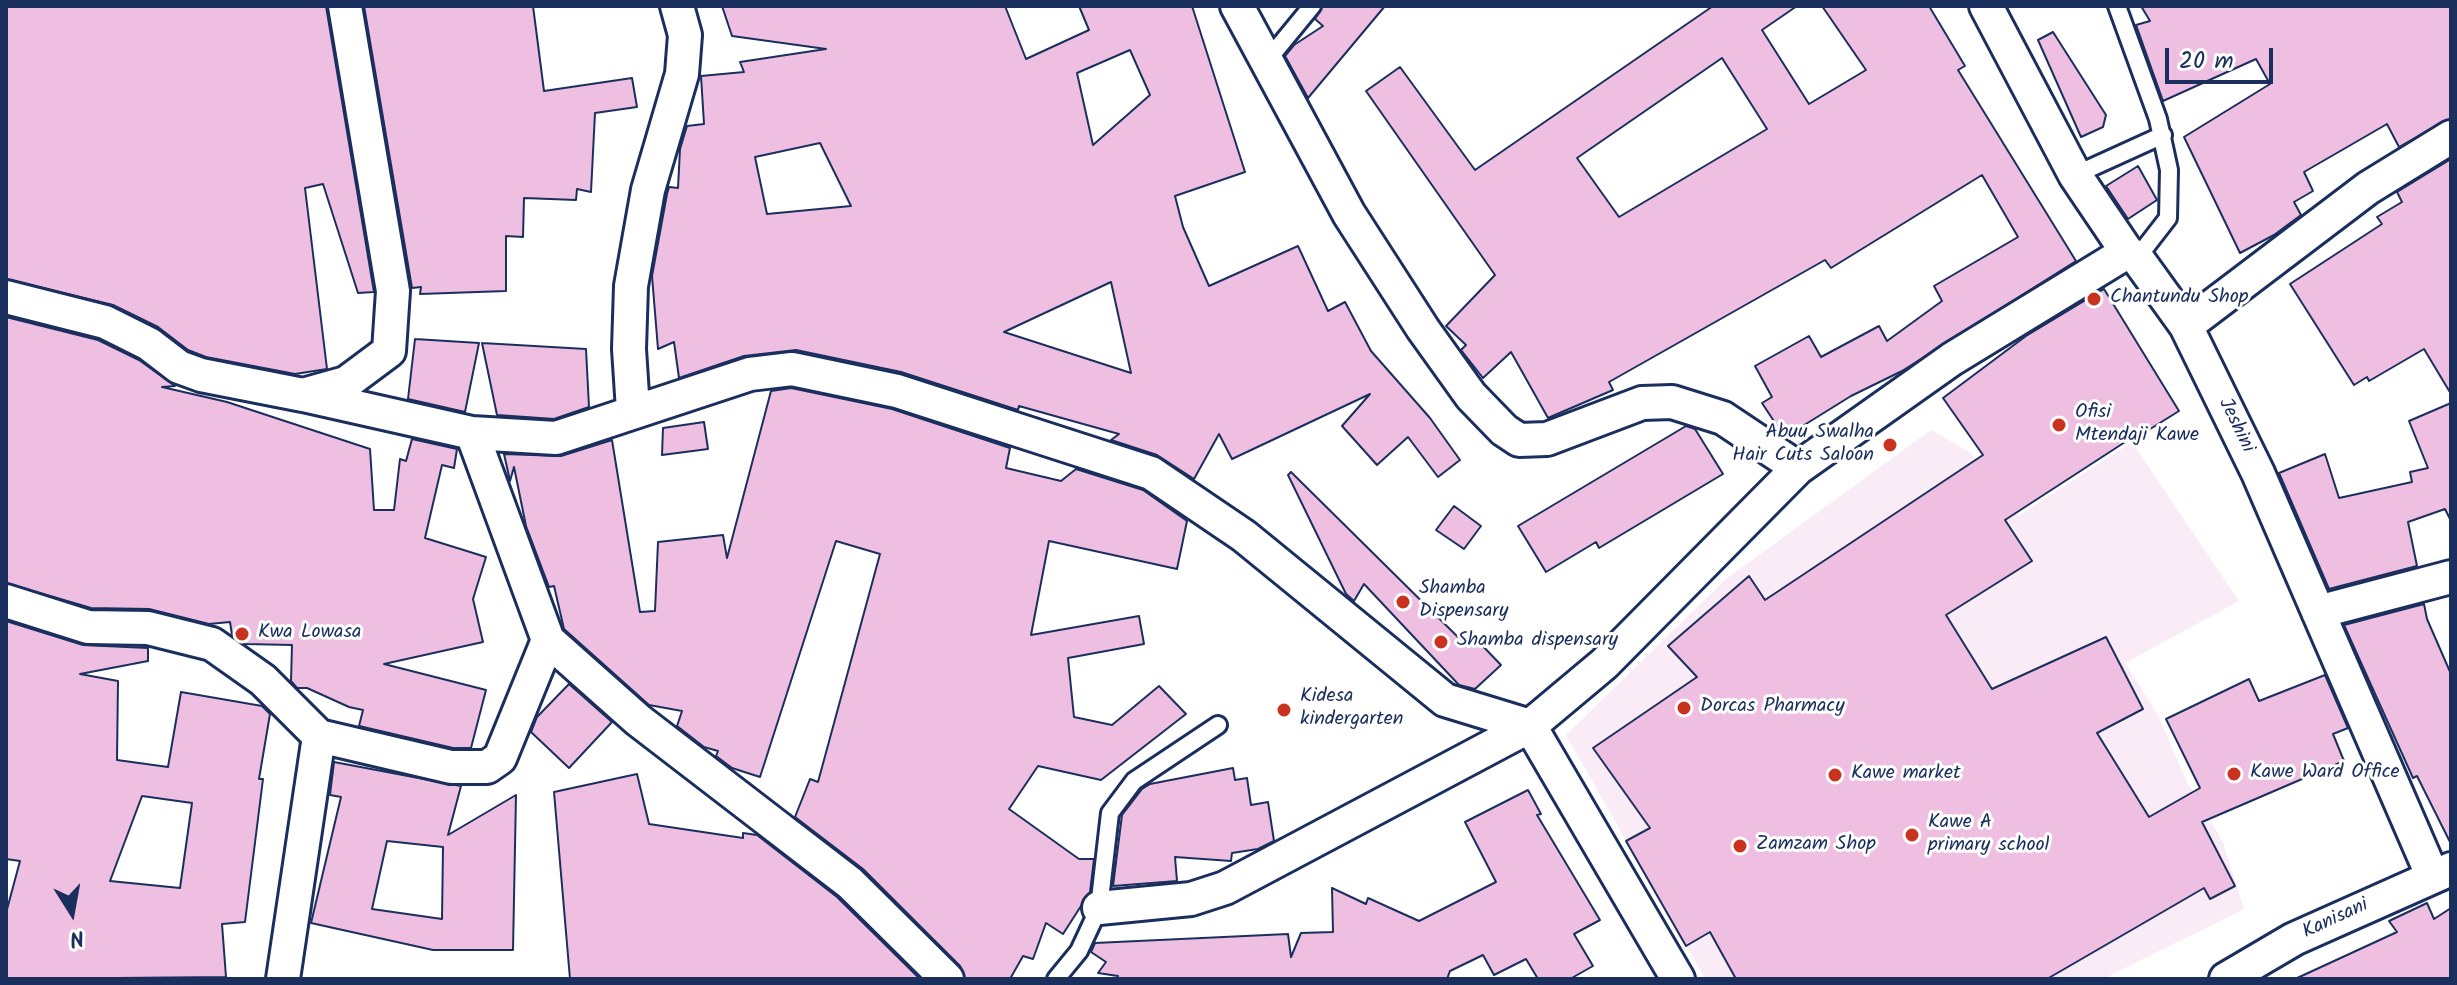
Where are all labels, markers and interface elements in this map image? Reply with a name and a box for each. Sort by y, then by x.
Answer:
scale bar [2169,32,2277,82]
text: 20 m [2179,42,2234,81]
place label: Chantundu Shop [2110,287,2248,311]
marker: Chantundu Shop [2085,290,2103,308]
street label: Jeshini [2212,395,2258,457]
place label: Ofisi Mtendaji Kawe [2075,402,2199,449]
marker: Ofisi Mtendaji Kawe [2050,416,2068,434]
place label: Abuu Swalha Hair Cuts Saloon [1732,422,1874,469]
marker: Abuu Swalha Hair Cuts Saloon [1881,436,1899,454]
place label: Shamba Dispensary [1419,578,1508,625]
marker: Shamba Dispensary [1394,593,1412,611]
place label: Kwa Lowasa [258,622,361,646]
marker: Kwa Lowasa [233,625,251,643]
place label: Shamba dispensary [1457,630,1618,654]
marker: Shamba dispensary [1432,633,1450,651]
place label: Kidesa kindergarten [1300,686,1403,733]
place label: Dorcas Pharmacy [1700,696,1845,720]
marker: Dorcas Pharmacy [1675,699,1693,717]
marker: Kidesa kindergarten [1275,701,1293,719]
place label: Kawe Ward Office [2250,762,2400,786]
place label: Kawe market [1851,763,1961,787]
marker: Kawe Ward Office [2225,765,2243,783]
marker: Kawe market [1826,766,1844,784]
place label: Kawe A primary school [1928,812,2049,859]
marker: Kawe A primary school [1903,826,1921,844]
place label: Zamzam Shop [1756,834,1876,858]
marker: Zamzam Shop [1731,837,1749,855]
north arrow [32,873,112,953]
street label: Kanisani [2299,894,2373,946]
text: N [67,919,87,956]

